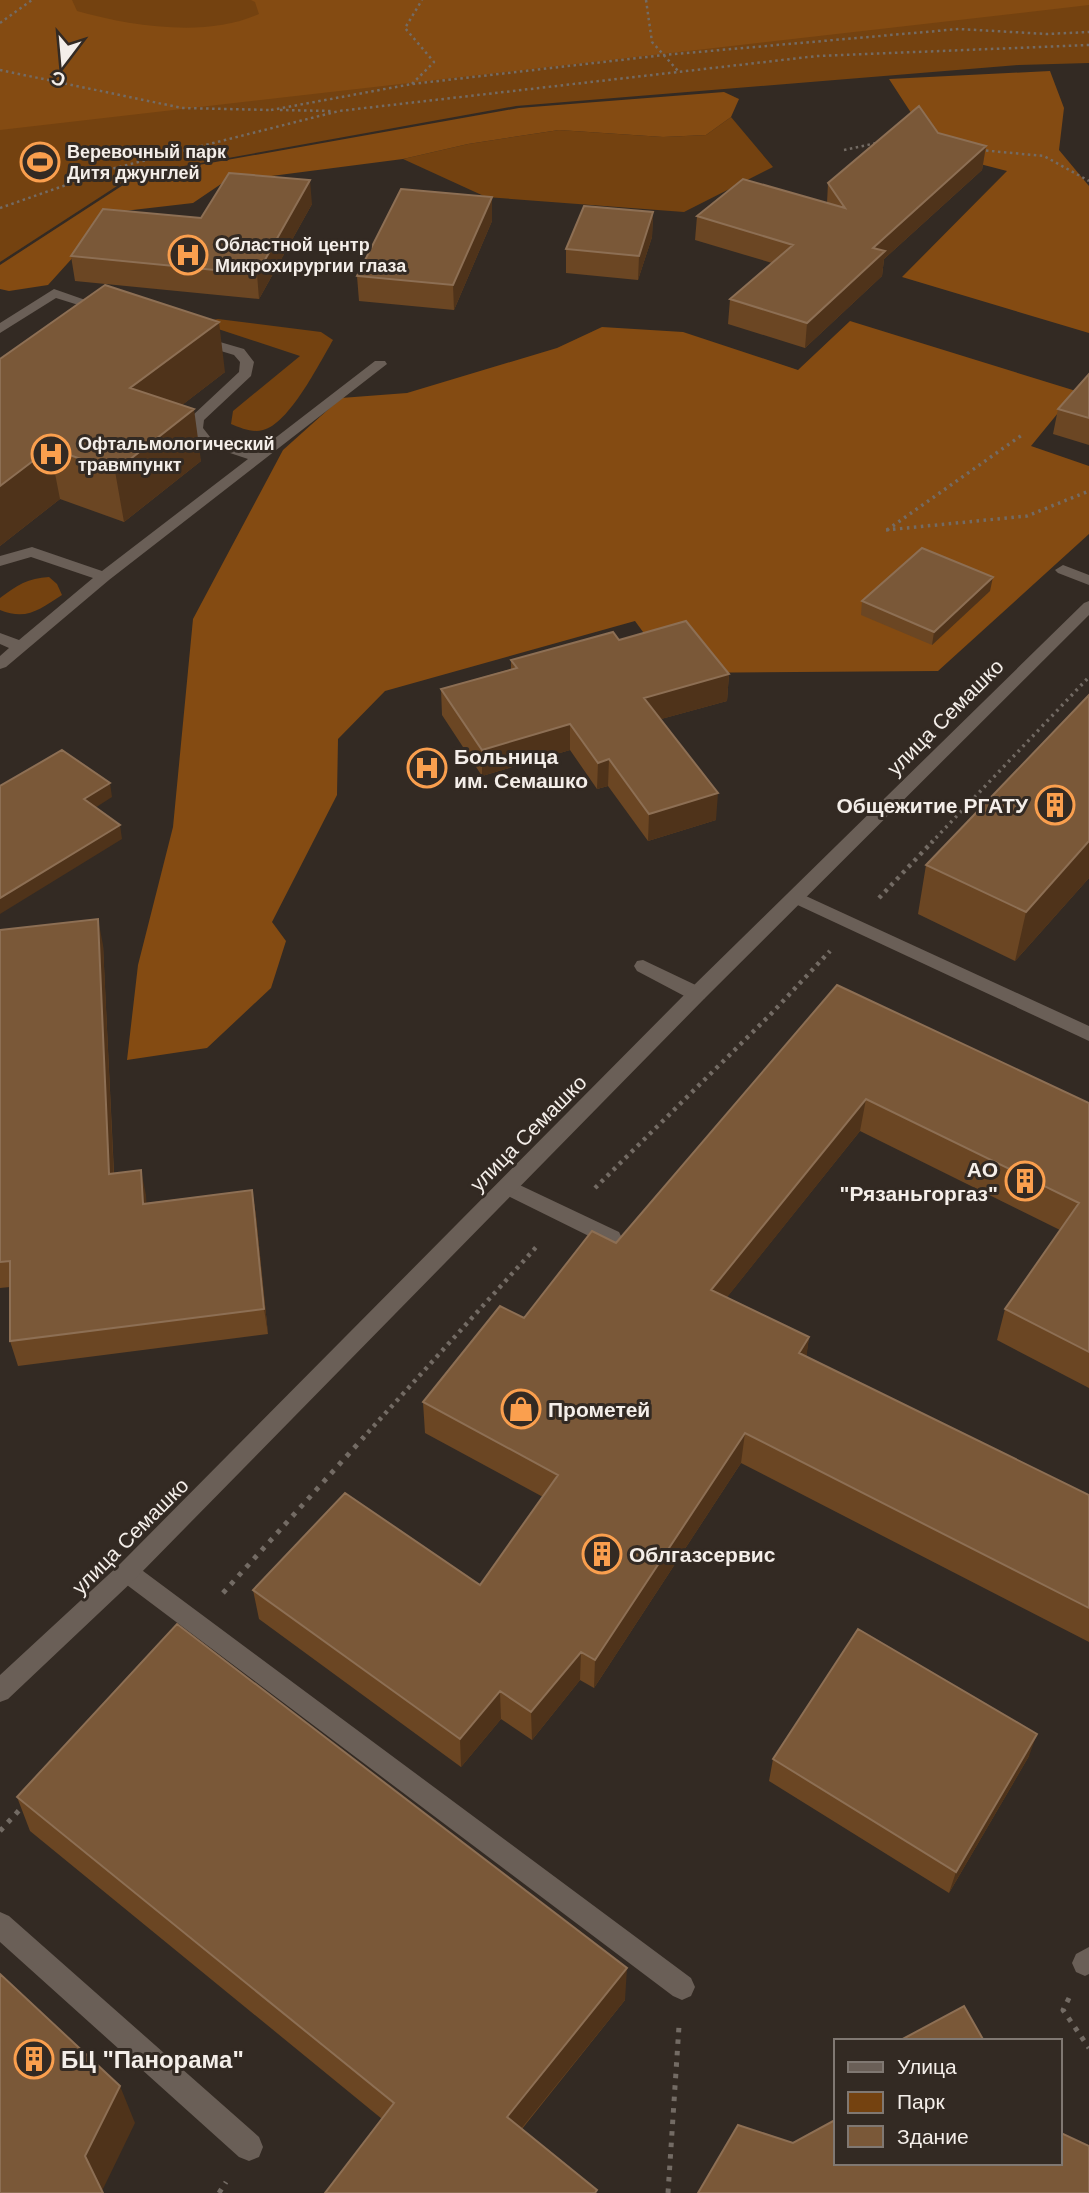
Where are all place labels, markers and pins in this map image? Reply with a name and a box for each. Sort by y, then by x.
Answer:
sports icon: Веревочный парк Дитя джунглей [19,141,61,183]
place label: Веревочный парк Дитя джунглей [67,142,227,183]
hospital icon: Областной центр Микрохирургии глаза [167,234,209,276]
place label: Областной центр Микрохирургии глаза [215,235,407,276]
hospital icon: Офтальмологический травмпункт [30,433,72,475]
place label: Офтальмологический травмпункт [78,434,275,475]
place label: Больница им. Семашко [454,745,588,792]
hospital icon: Больница им. Семашко [406,747,448,789]
building icon: Общежитие РГАТУ [1034,784,1076,826]
place label: Общежитие РГАТУ [836,794,1029,817]
place label: АО "Рязаньгоргаз" [839,1158,998,1205]
building icon: АО "Рязаньгоргаз" [1004,1160,1046,1202]
shop icon: Прометей [500,1388,542,1430]
place label: Прометей [548,1398,650,1421]
building icon: Облгазсервис [581,1533,623,1575]
place label: Облгазсервис [629,1543,776,1566]
building icon: БЦ "Панорама" [13,2038,55,2080]
place label: БЦ "Панорама" [61,2046,244,2073]

